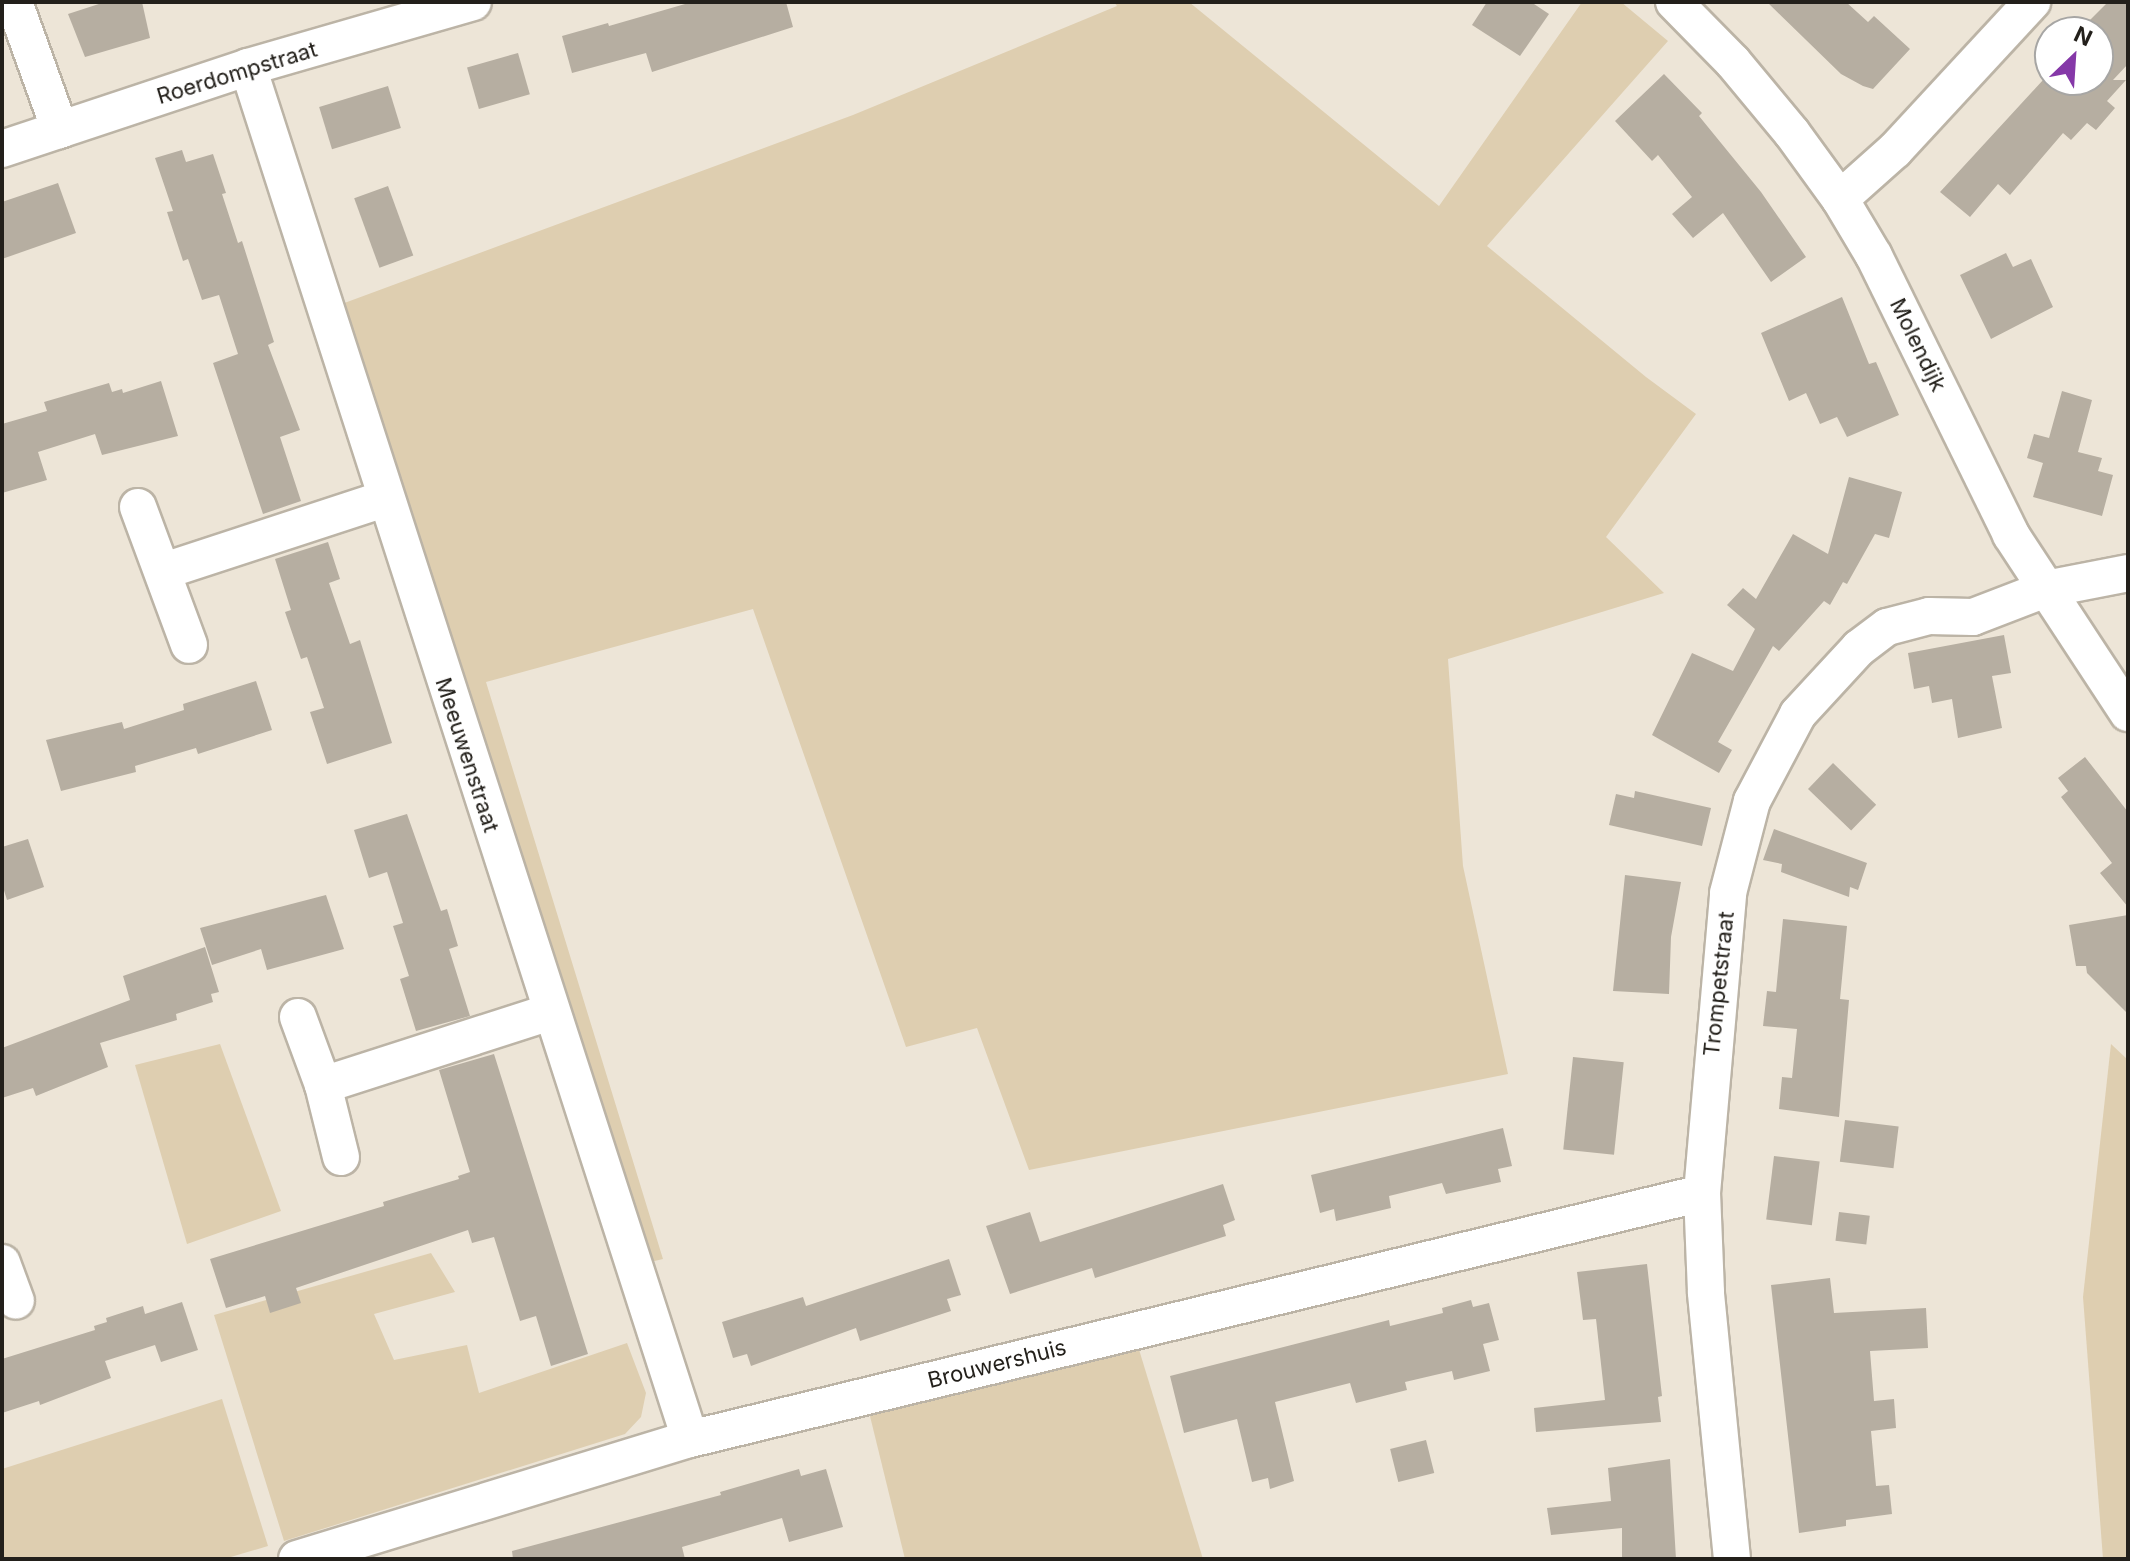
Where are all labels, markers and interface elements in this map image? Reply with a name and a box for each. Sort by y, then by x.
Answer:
north arrow [2034,16,2114,96]
text: N [2070,21,2096,51]
street label: Roerdompstraat [154,36,320,110]
street label: Molendijk [1884,294,1952,396]
street label: Meeuwenstraat [430,674,504,836]
street label: Trompetstraat [1698,910,1740,1058]
street label: Brouwershuis [925,1334,1069,1394]

